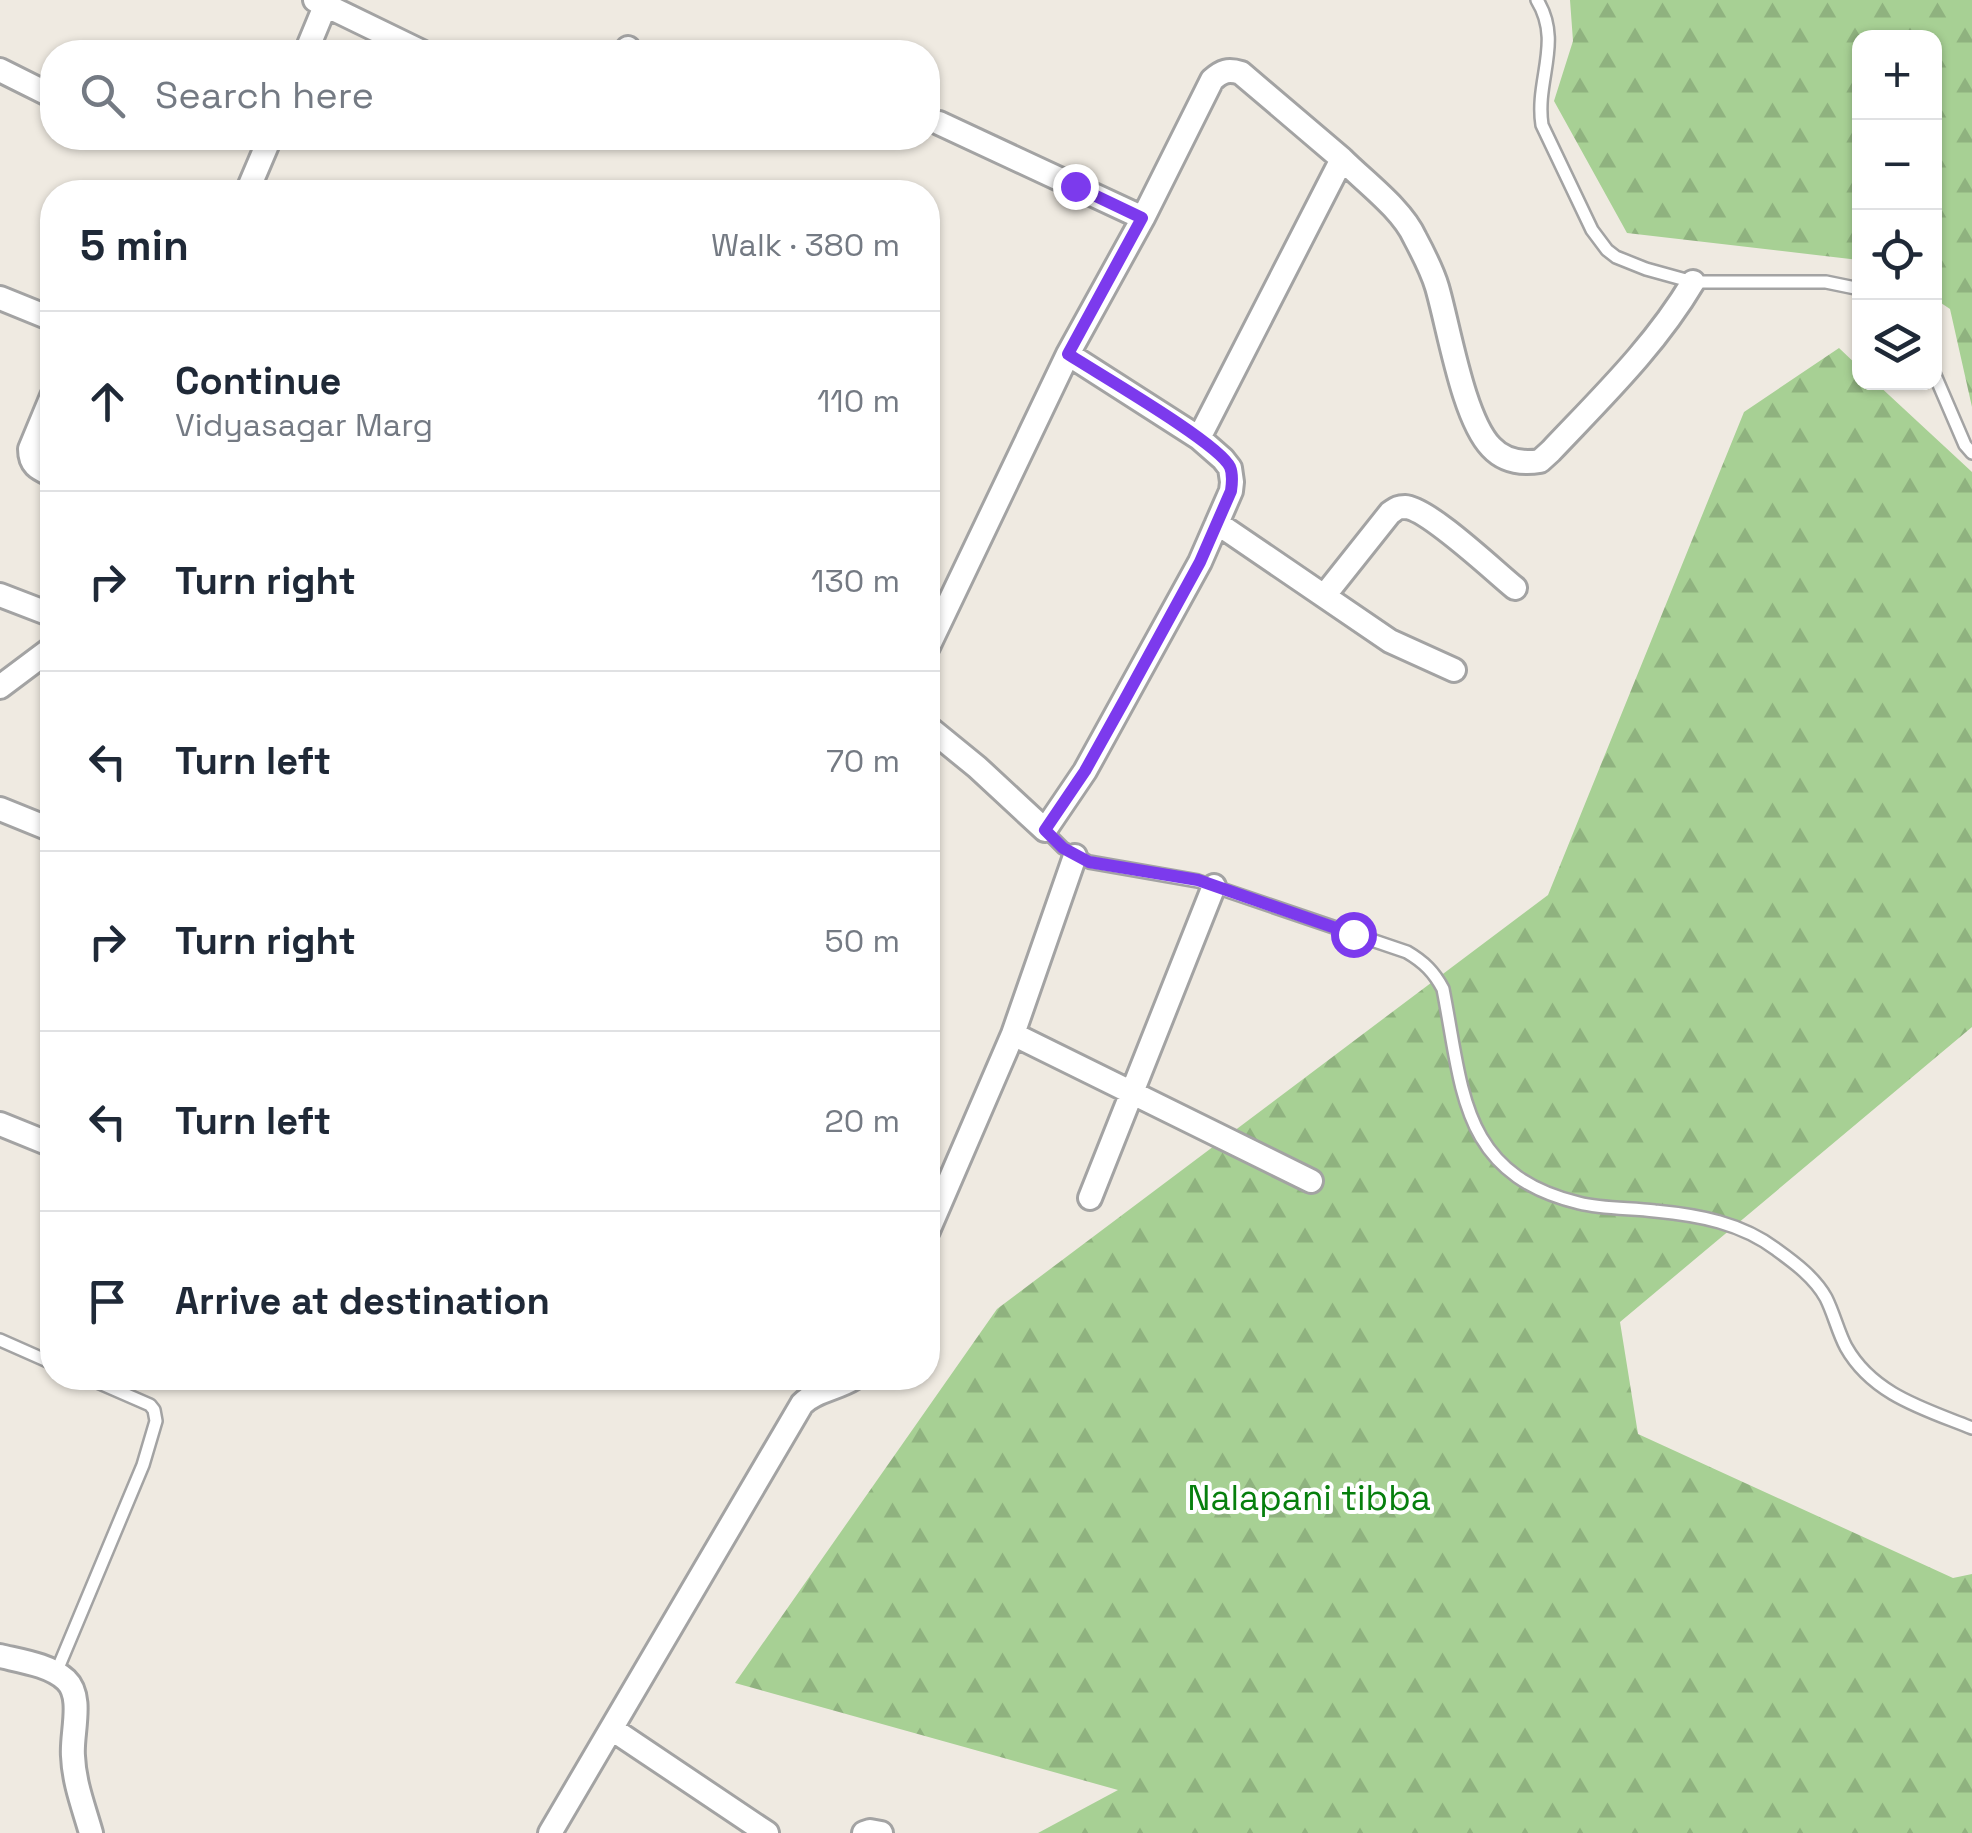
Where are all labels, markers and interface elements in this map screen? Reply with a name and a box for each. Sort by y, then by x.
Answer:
map controls [1852,30,1942,390]
button: + [1852,30,1942,120]
search box [40,40,940,150]
icon: search [75,68,130,123]
text: Search here [155,71,374,119]
button: − [1852,120,1942,210]
route end [1053,164,1099,210]
button: locate [1852,210,1942,300]
text: 5 min [80,219,189,272]
text: Walk · 380 m [711,225,900,265]
button: layers [1852,300,1942,390]
text: Continue [175,357,341,405]
icon: ahead [80,374,135,429]
text: 110 m [817,381,900,421]
text: Vidyasagar Marg [175,405,433,445]
icon: right [80,554,135,609]
text: Turn right [175,557,356,605]
text: 130 m [811,561,900,601]
icon: left [80,734,135,789]
text: Turn left [175,737,331,785]
text: 70 m [826,741,900,781]
route start [1331,912,1377,958]
icon: right [80,914,135,969]
text: Turn right [175,917,356,965]
text: 50 m [825,921,900,961]
icon: left [80,1094,135,1149]
text: Turn left [175,1097,331,1145]
text: 20 m [824,1101,900,1141]
icon: arrive [80,1274,135,1329]
text: Arrive at destination [175,1277,550,1325]
park label: Nalapani tibba [1187,1476,1431,1520]

